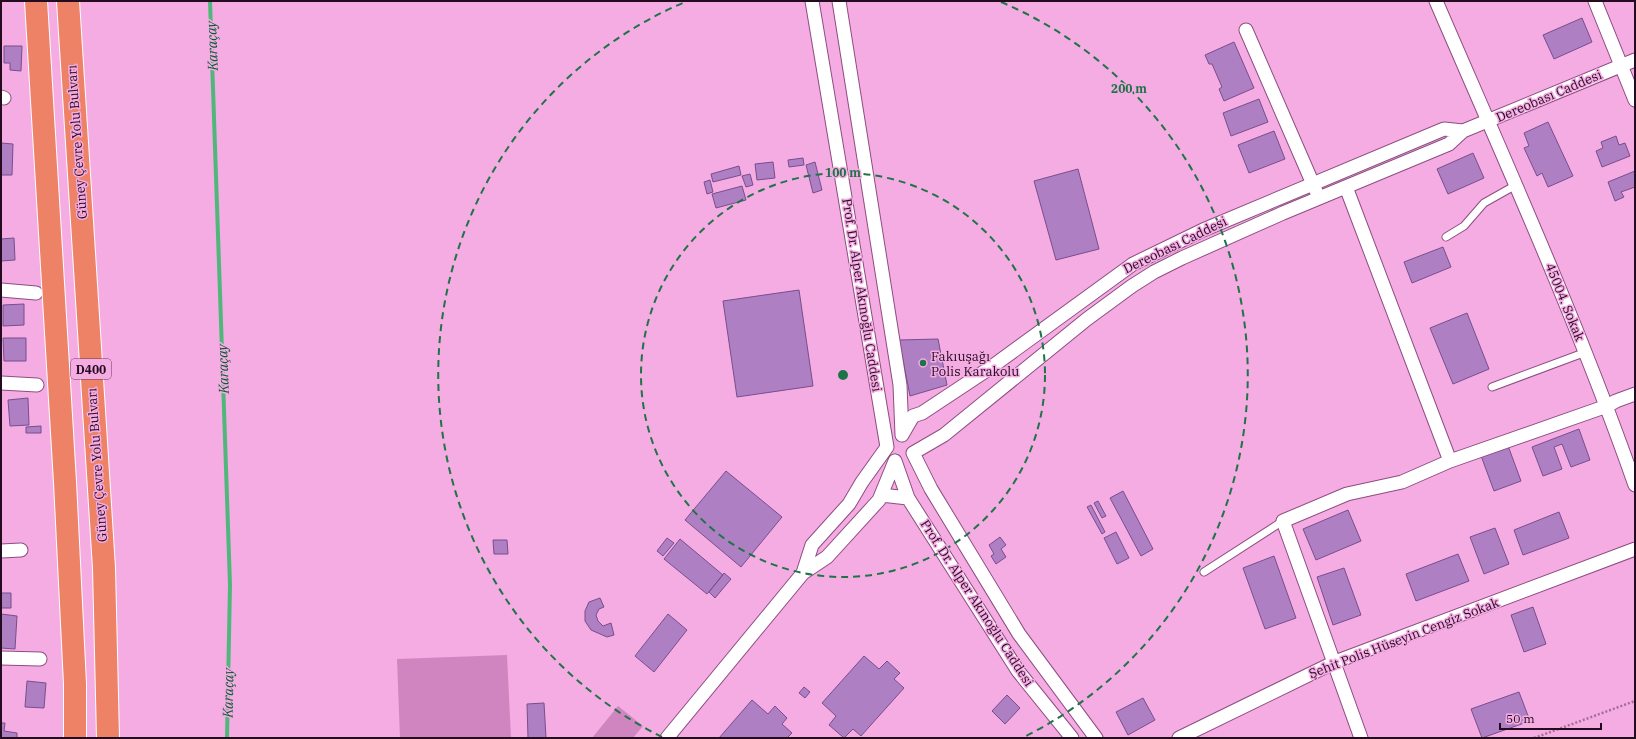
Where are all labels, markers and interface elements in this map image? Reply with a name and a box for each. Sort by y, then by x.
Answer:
water label: Karaçay [202,19,222,72]
street label: Güney Çevre Yolu Bulvarı [63,64,91,220]
street label: Dereobası Caddesi [1494,66,1604,126]
text: 200 m [1111,81,1147,96]
text: 100 m [825,165,861,180]
street label: Prof. Dr. Alper Akınoğlu Caddesi [838,197,886,393]
street label: Dereobası Caddesi [1120,213,1230,277]
street label: 45004. Sokak [1542,260,1589,344]
water label: Karaçay [213,342,233,395]
place label: Fakıuşağı Polis Karakolu [931,348,1019,380]
marker: Fakıuşağı Polis Karakolu [918,358,928,368]
road number: D400 [71,359,111,379]
centre of rings [836,368,850,382]
street label: Güney Çevre Yolu Bulvarı [83,387,111,543]
street label: Prof. Dr. Alper Akınoğlu Caddesi [917,516,1037,690]
street label: Şehit Polis Hüseyin Cengiz Sokak [1306,594,1502,682]
water label: Karaçay [219,666,237,719]
scale bar [1500,705,1601,731]
text: 50 m [1506,711,1535,726]

